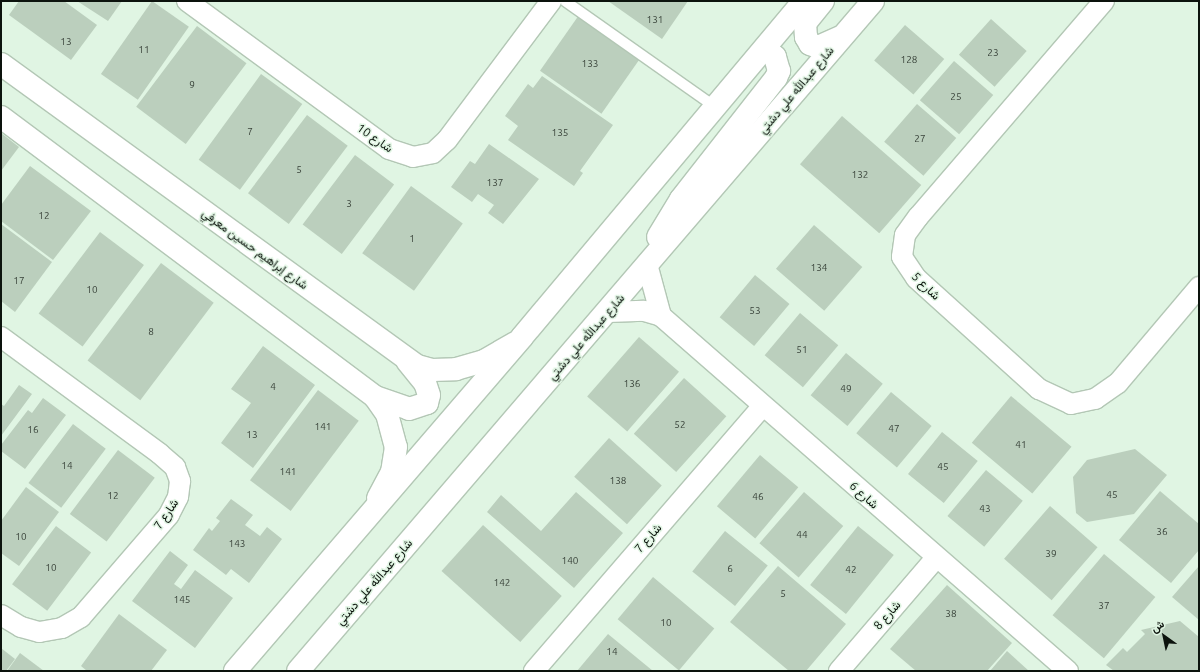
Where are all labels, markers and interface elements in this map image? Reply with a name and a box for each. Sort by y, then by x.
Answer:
house number: 131 [647,14,663,26]
house number: 13 [60,36,72,48]
street label: شارع عبدالله علي دشتي [755,43,837,137]
house number: 11 [138,44,150,56]
house number: 23 [987,47,999,59]
house number: 128 [901,54,917,66]
house number: 133 [582,58,598,70]
house number: 9 [189,79,195,91]
house number: 25 [950,91,962,103]
street label: شارع 10 [354,121,396,155]
house number: 7 [247,126,253,138]
house number: 135 [552,127,568,139]
house number: 27 [914,133,926,145]
house number: 5 [296,164,302,176]
house number: 132 [852,169,868,181]
house number: 137 [487,177,503,189]
house number: 3 [346,198,352,210]
street label: شارع إبراهيم حسين معرفي [199,206,311,292]
house number: 12 [38,210,50,222]
house number: 1 [409,233,415,245]
house number: 134 [811,262,827,274]
street label: شارع 5 [909,269,943,303]
house number: 17 [13,275,25,287]
house number: 10 [86,284,98,296]
street label: شارع عبدالله علي دشتي [545,291,627,383]
house number: 53 [749,305,761,317]
house number: 8 [148,326,154,338]
house number: 51 [796,344,808,356]
house number: 136 [624,378,640,390]
house number: 4 [270,381,276,393]
house number: 49 [840,383,852,395]
house number: 52 [674,419,686,431]
house number: 141 [315,421,331,433]
house number: 47 [888,423,900,435]
house number: 16 [27,424,39,436]
house number: 13 [246,429,258,441]
house number: 41 [1015,439,1027,451]
house number: 14 [61,460,73,472]
house number: 45 [937,461,949,473]
house number: 141 [280,466,296,478]
house number: 138 [610,475,626,487]
street label: شارع 6 [847,478,881,512]
house number: 45 [1106,489,1118,501]
house number: 12 [107,490,119,502]
house number: 46 [752,491,764,503]
street label: شارع 7 [151,496,181,532]
house number: 43 [979,503,991,515]
street label: شارع 7 [632,521,664,555]
house number: 36 [1156,526,1168,538]
house number: 44 [796,529,808,541]
house number: 10 [15,531,27,543]
street label: شارع عبدالله علي دشتي [333,536,415,628]
house number: 143 [229,538,245,550]
house number: 39 [1045,548,1057,560]
house number: 140 [562,555,578,567]
house number: 10 [45,562,57,574]
house number: 6 [727,563,733,575]
house number: 42 [845,564,857,576]
house number: 142 [494,577,510,589]
house number: 5 [780,588,786,600]
house number: 145 [174,594,190,606]
street label: شارع 8 [871,598,903,632]
house number: 37 [1098,600,1110,612]
house number: 38 [945,608,957,620]
north arrow [1144,616,1184,656]
house number: 10 [660,617,672,629]
text: ش [1149,617,1166,635]
house number: 14 [606,646,618,658]

